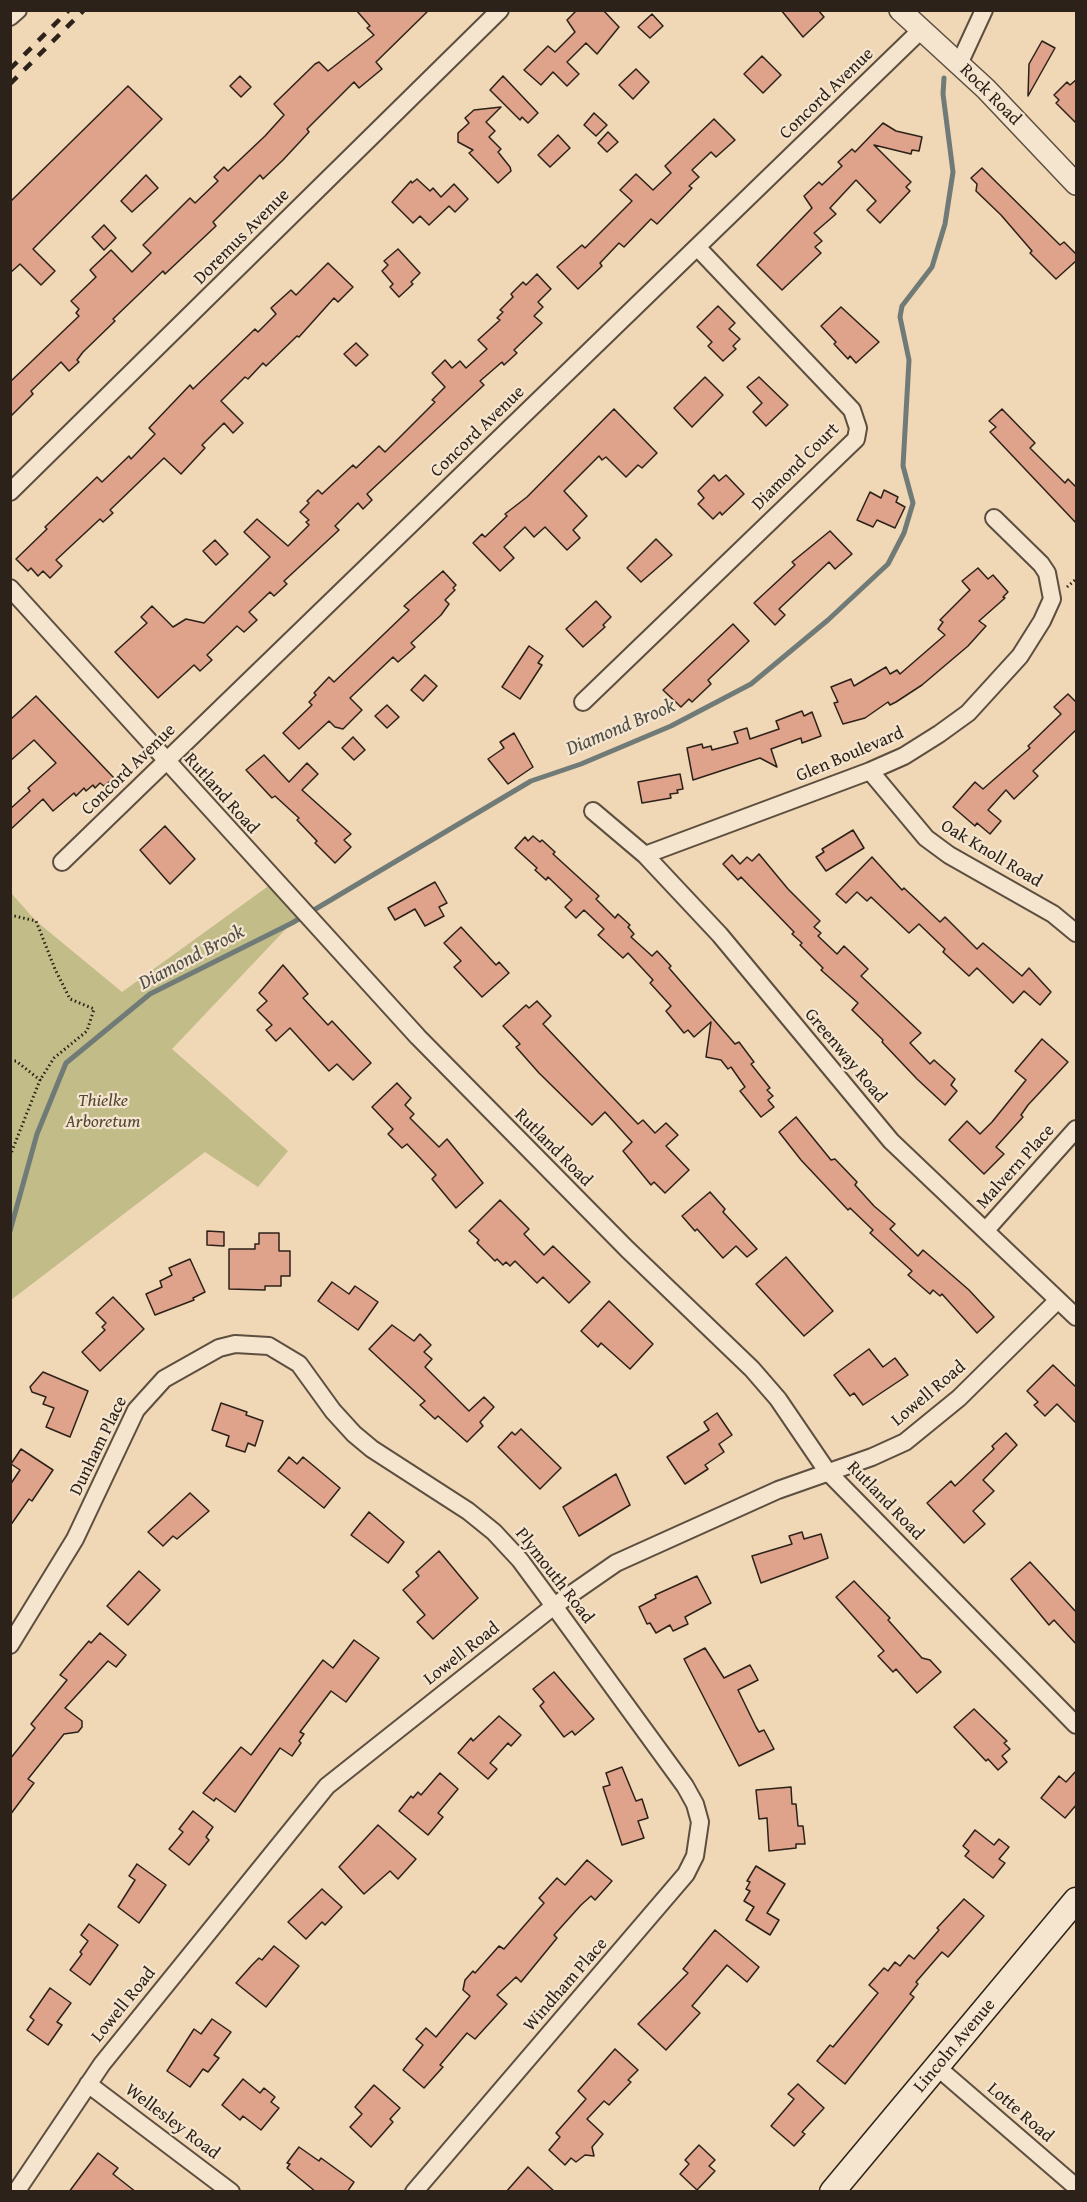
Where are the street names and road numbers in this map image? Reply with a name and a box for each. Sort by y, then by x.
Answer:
street label: Concord Avenue [775,44,879,144]
street label: Rock Road [955,60,1025,130]
street label: Doremus Avenue [190,185,294,289]
street label: Concord Avenue [426,382,530,482]
street label: Diamond Court [748,419,844,515]
street label: Concord Avenue [77,720,181,820]
street label: Glen Boulevard [793,723,907,787]
street label: Rutland Road [179,749,263,839]
street label: Oak Knoll Road [936,815,1046,893]
street label: Greenway Road [799,1004,891,1108]
street label: Rutland Road [510,1105,596,1191]
street label: Malvern Place [972,1120,1060,1214]
street label: Lowell Road [887,1357,971,1431]
street label: Dunham Place [66,1393,132,1499]
street label: Rutland Road [842,1457,928,1545]
street label: Plymouth Road [510,1524,598,1628]
street label: Lowell Road [420,1618,504,1690]
street label: Windham Place [519,1934,613,2036]
street label: Lowell Road [87,1963,161,2047]
street label: Lincoln Avenue [910,1995,1000,2097]
street label: Lotte Road [982,2078,1058,2148]
street label: Wellesley Road [120,2079,224,2165]

